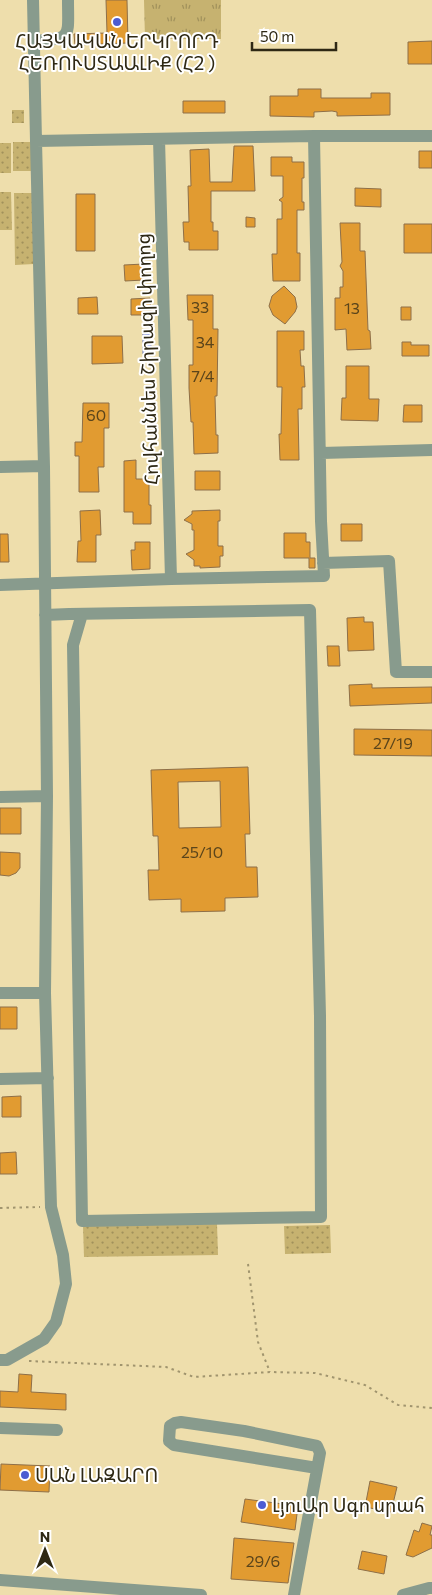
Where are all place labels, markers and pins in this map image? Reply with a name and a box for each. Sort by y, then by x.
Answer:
marker: ՀԱՅԿԱԿԱՆ ԵՐԿՐՈՐԴ ՀԵՌՈՒՍՏԱԱԼԻՔ (Հ2 ) [111,16,123,28]
place label: ՀԱՅԿԱԿԱՆ ԵՐԿՐՈՐԴ ՀԵՌՈՒՍՏԱԱԼԻՔ (Հ2 ) [15,29,219,74]
place label: ՍԱՆ ԼԱԶԱՐՈ [35,1463,158,1486]
marker: ՍԱՆ ԼԱԶԱՐՈ [19,1469,31,1481]
place label: ԼյուԱր Սգո սրահ [272,1493,425,1517]
marker: ԼյուԱր Սգո սրահ [256,1499,268,1511]

